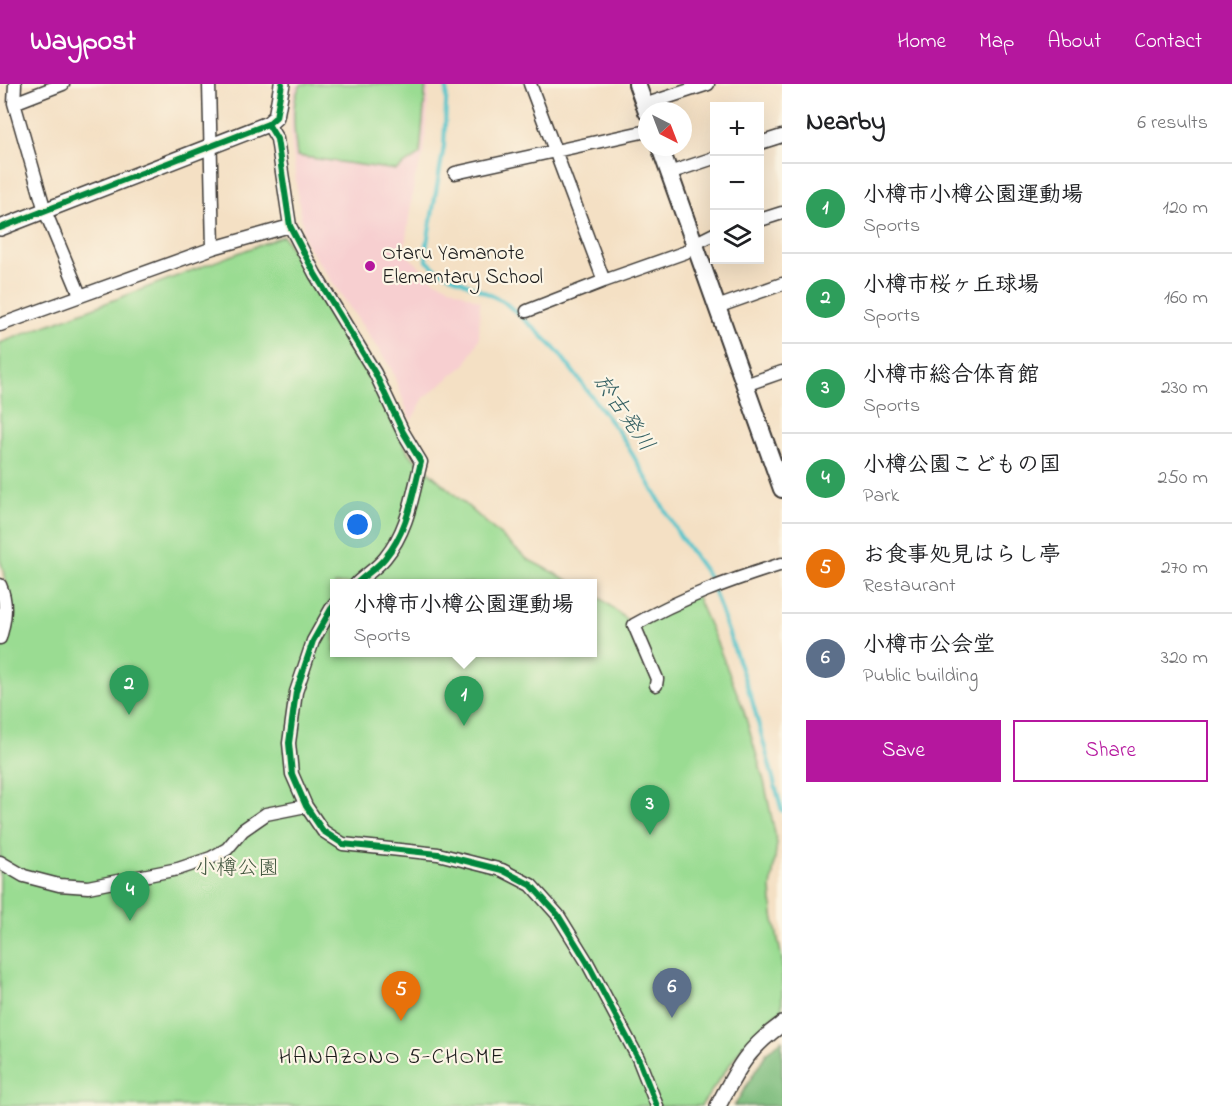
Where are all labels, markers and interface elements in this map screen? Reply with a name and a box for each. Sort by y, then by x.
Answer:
text: Waypost [30,22,136,63]
text: Home [897,27,946,57]
text: Map [979,27,1014,57]
text: About [1047,27,1101,57]
text: Contact [1134,27,1202,57]
north arrow [638,102,692,156]
map controls [710,102,764,264]
button: + [710,102,764,156]
text: Nearby [806,104,885,142]
text: 6 results [1137,109,1208,138]
button: − [710,156,764,210]
text: 小樽市小樽公園運動場 [863,180,1083,212]
text: 1 [822,194,829,223]
text: 120 m [1163,194,1208,223]
button: layers [710,210,764,264]
text: Sports [863,212,920,241]
place label: Otaru Yamanote Elementary School [382,239,543,295]
marker: Otaru Yamanote Elementary School [363,259,377,273]
text: 小樽市桜ヶ丘球場 [863,270,1039,302]
text: 2 [821,284,830,313]
text: 160 m [1164,284,1208,313]
text: Sports [863,302,920,331]
text: 小樽市総合体育館 [863,360,1039,392]
water label: 於古発川 [585,369,661,459]
text: 3 [821,374,830,403]
text: 230 m [1161,374,1208,403]
text: Sports [863,392,920,421]
text: 小樽公園こどもの国 [863,450,1061,482]
text: 4 [821,464,830,493]
text: 250 m [1157,464,1208,493]
text: Park [863,482,899,511]
your location [343,510,372,539]
text: お食事処見はらし亭 [863,540,1061,572]
text: 5 [820,554,831,583]
text: 270 m [1161,554,1208,583]
text: Restaurant [863,572,956,601]
popup [330,579,597,657]
text: 小樽市小樽公園運動場 [353,590,574,622]
text: Sports [353,622,411,651]
text: 小樽市公会堂 [863,630,995,662]
text: 6 [821,644,830,673]
text: 320 m [1161,644,1208,673]
text: Public building [863,662,978,691]
pin: 2 [110,666,148,715]
pin: 1 [444,676,484,726]
button: Save [806,720,1001,782]
button: Share [1013,720,1208,782]
pin: 3 [630,786,670,835]
park label: 小樽公園 [195,854,279,884]
pin: 4 [110,872,150,921]
pin: 6 [652,968,692,1018]
pin: 5 [382,972,420,1021]
district label: HANAZONO 5-CHOME [279,1042,505,1074]

